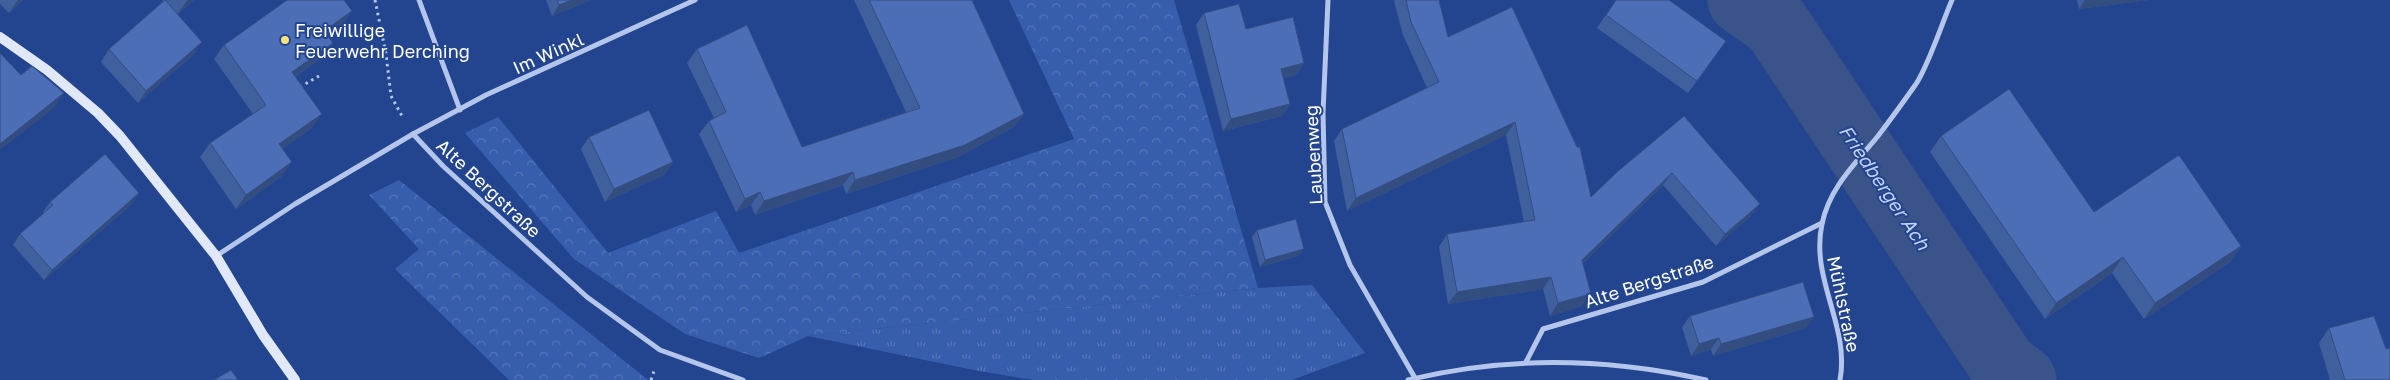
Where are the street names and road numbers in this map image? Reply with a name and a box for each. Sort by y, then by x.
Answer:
street label: Im Winkl [509,28,587,78]
street label: Laubenweg [1299,105,1327,205]
street label: Alte Bergstraße [432,134,546,242]
street label: Alte Bergstraße [1582,250,1716,312]
street label: Mühlstraße [1823,254,1865,354]

